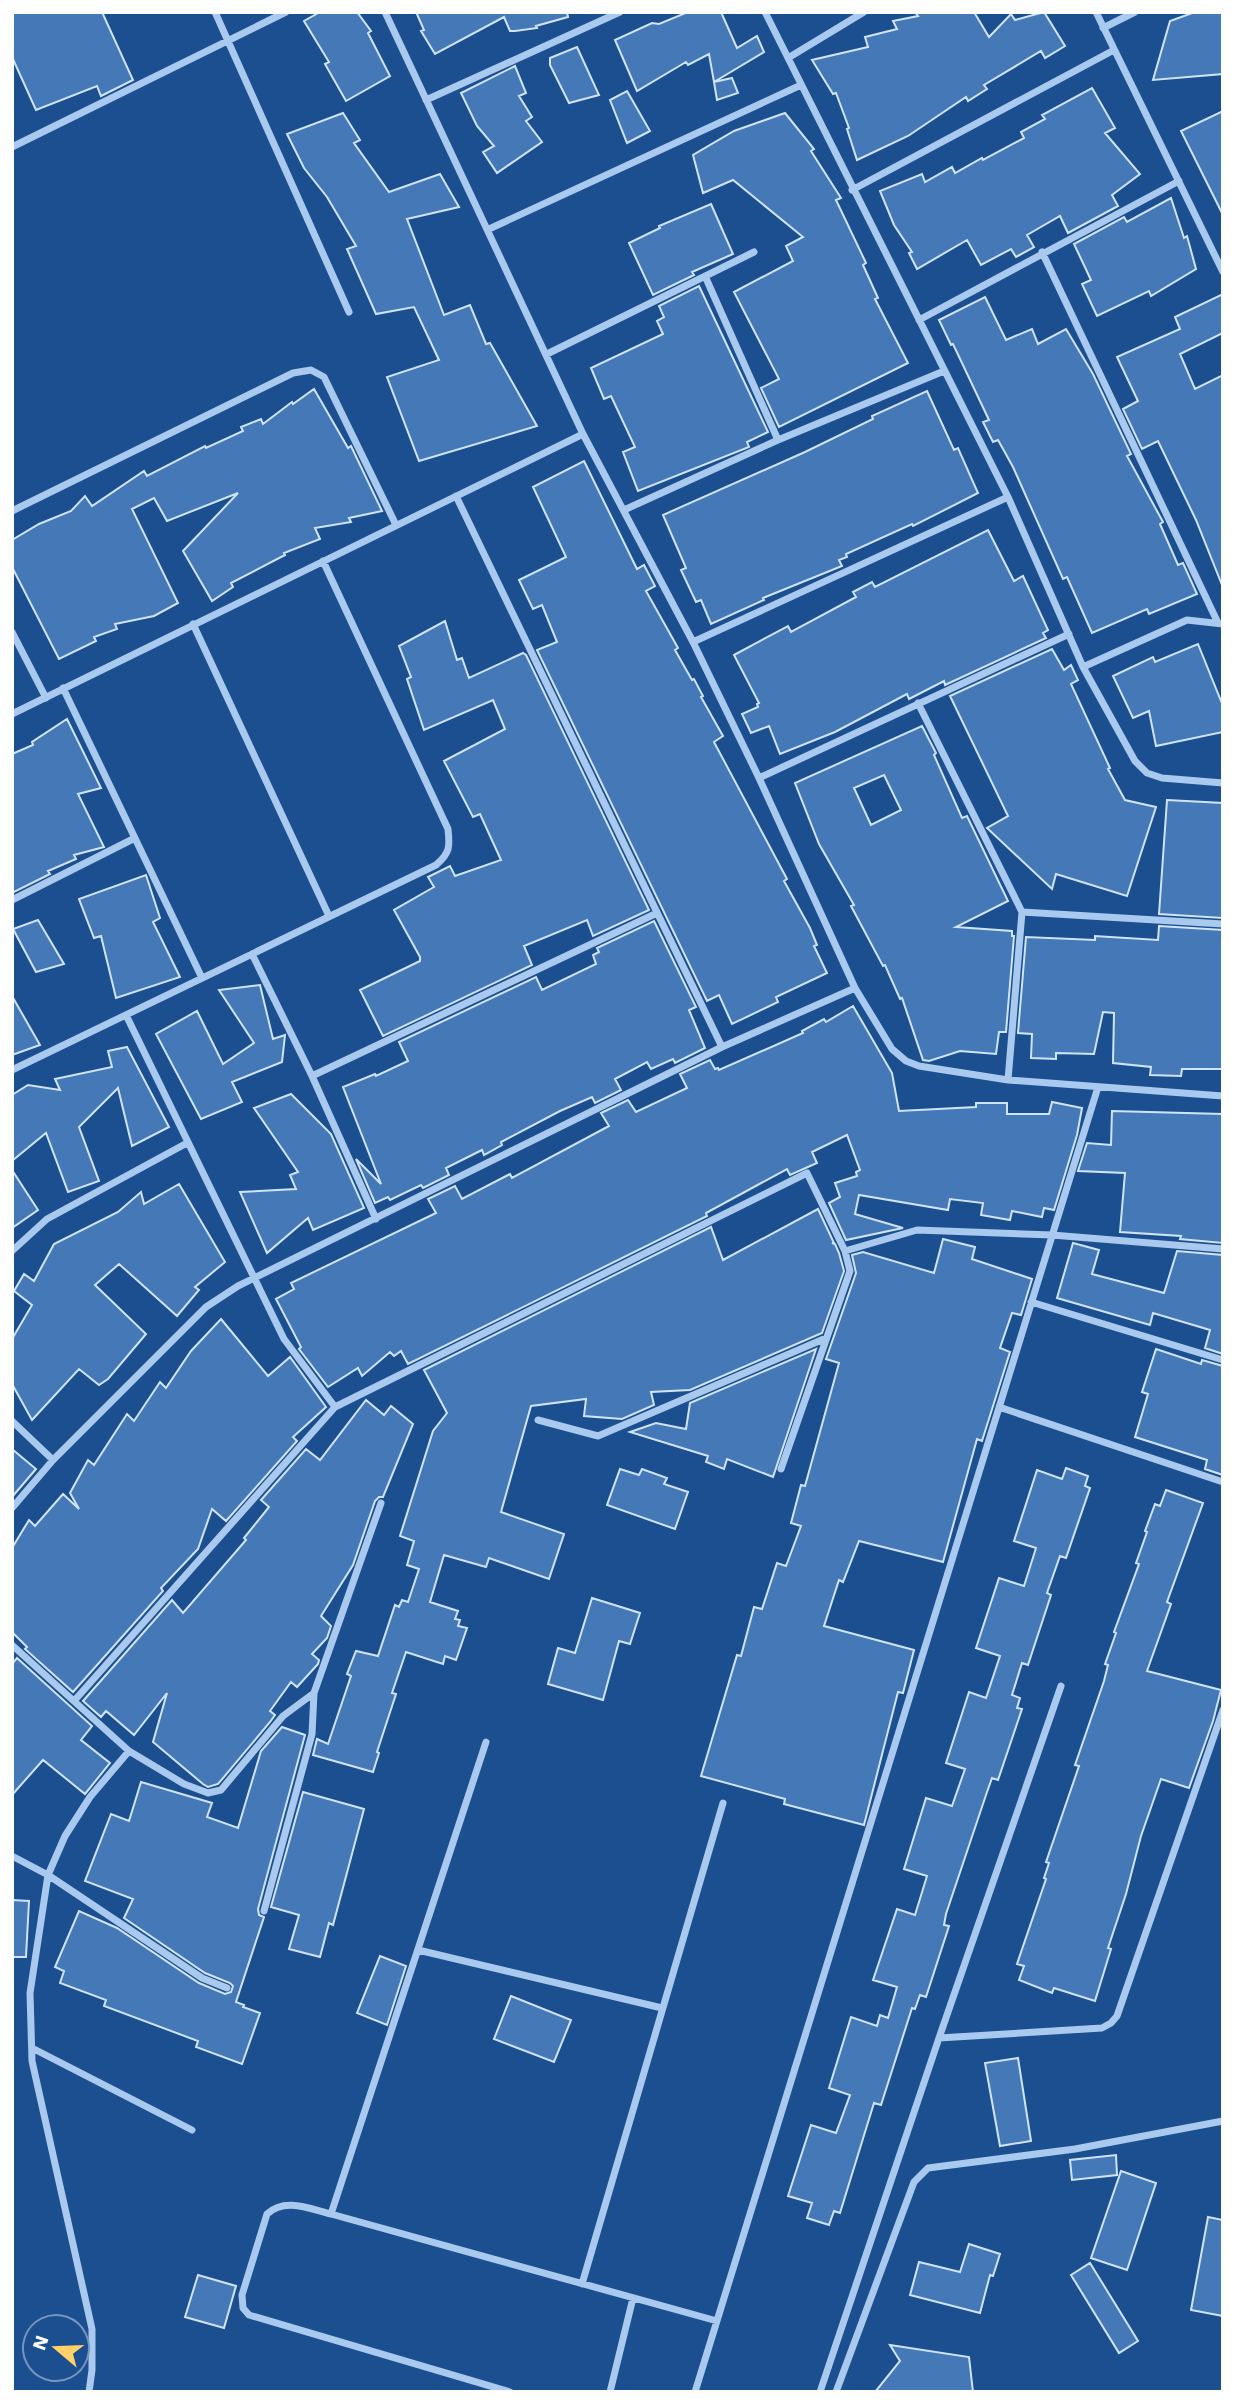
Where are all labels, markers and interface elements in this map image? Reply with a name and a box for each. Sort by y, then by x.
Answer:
north arrow [21,2313,91,2383]
text: N [27,2332,54,2353]

